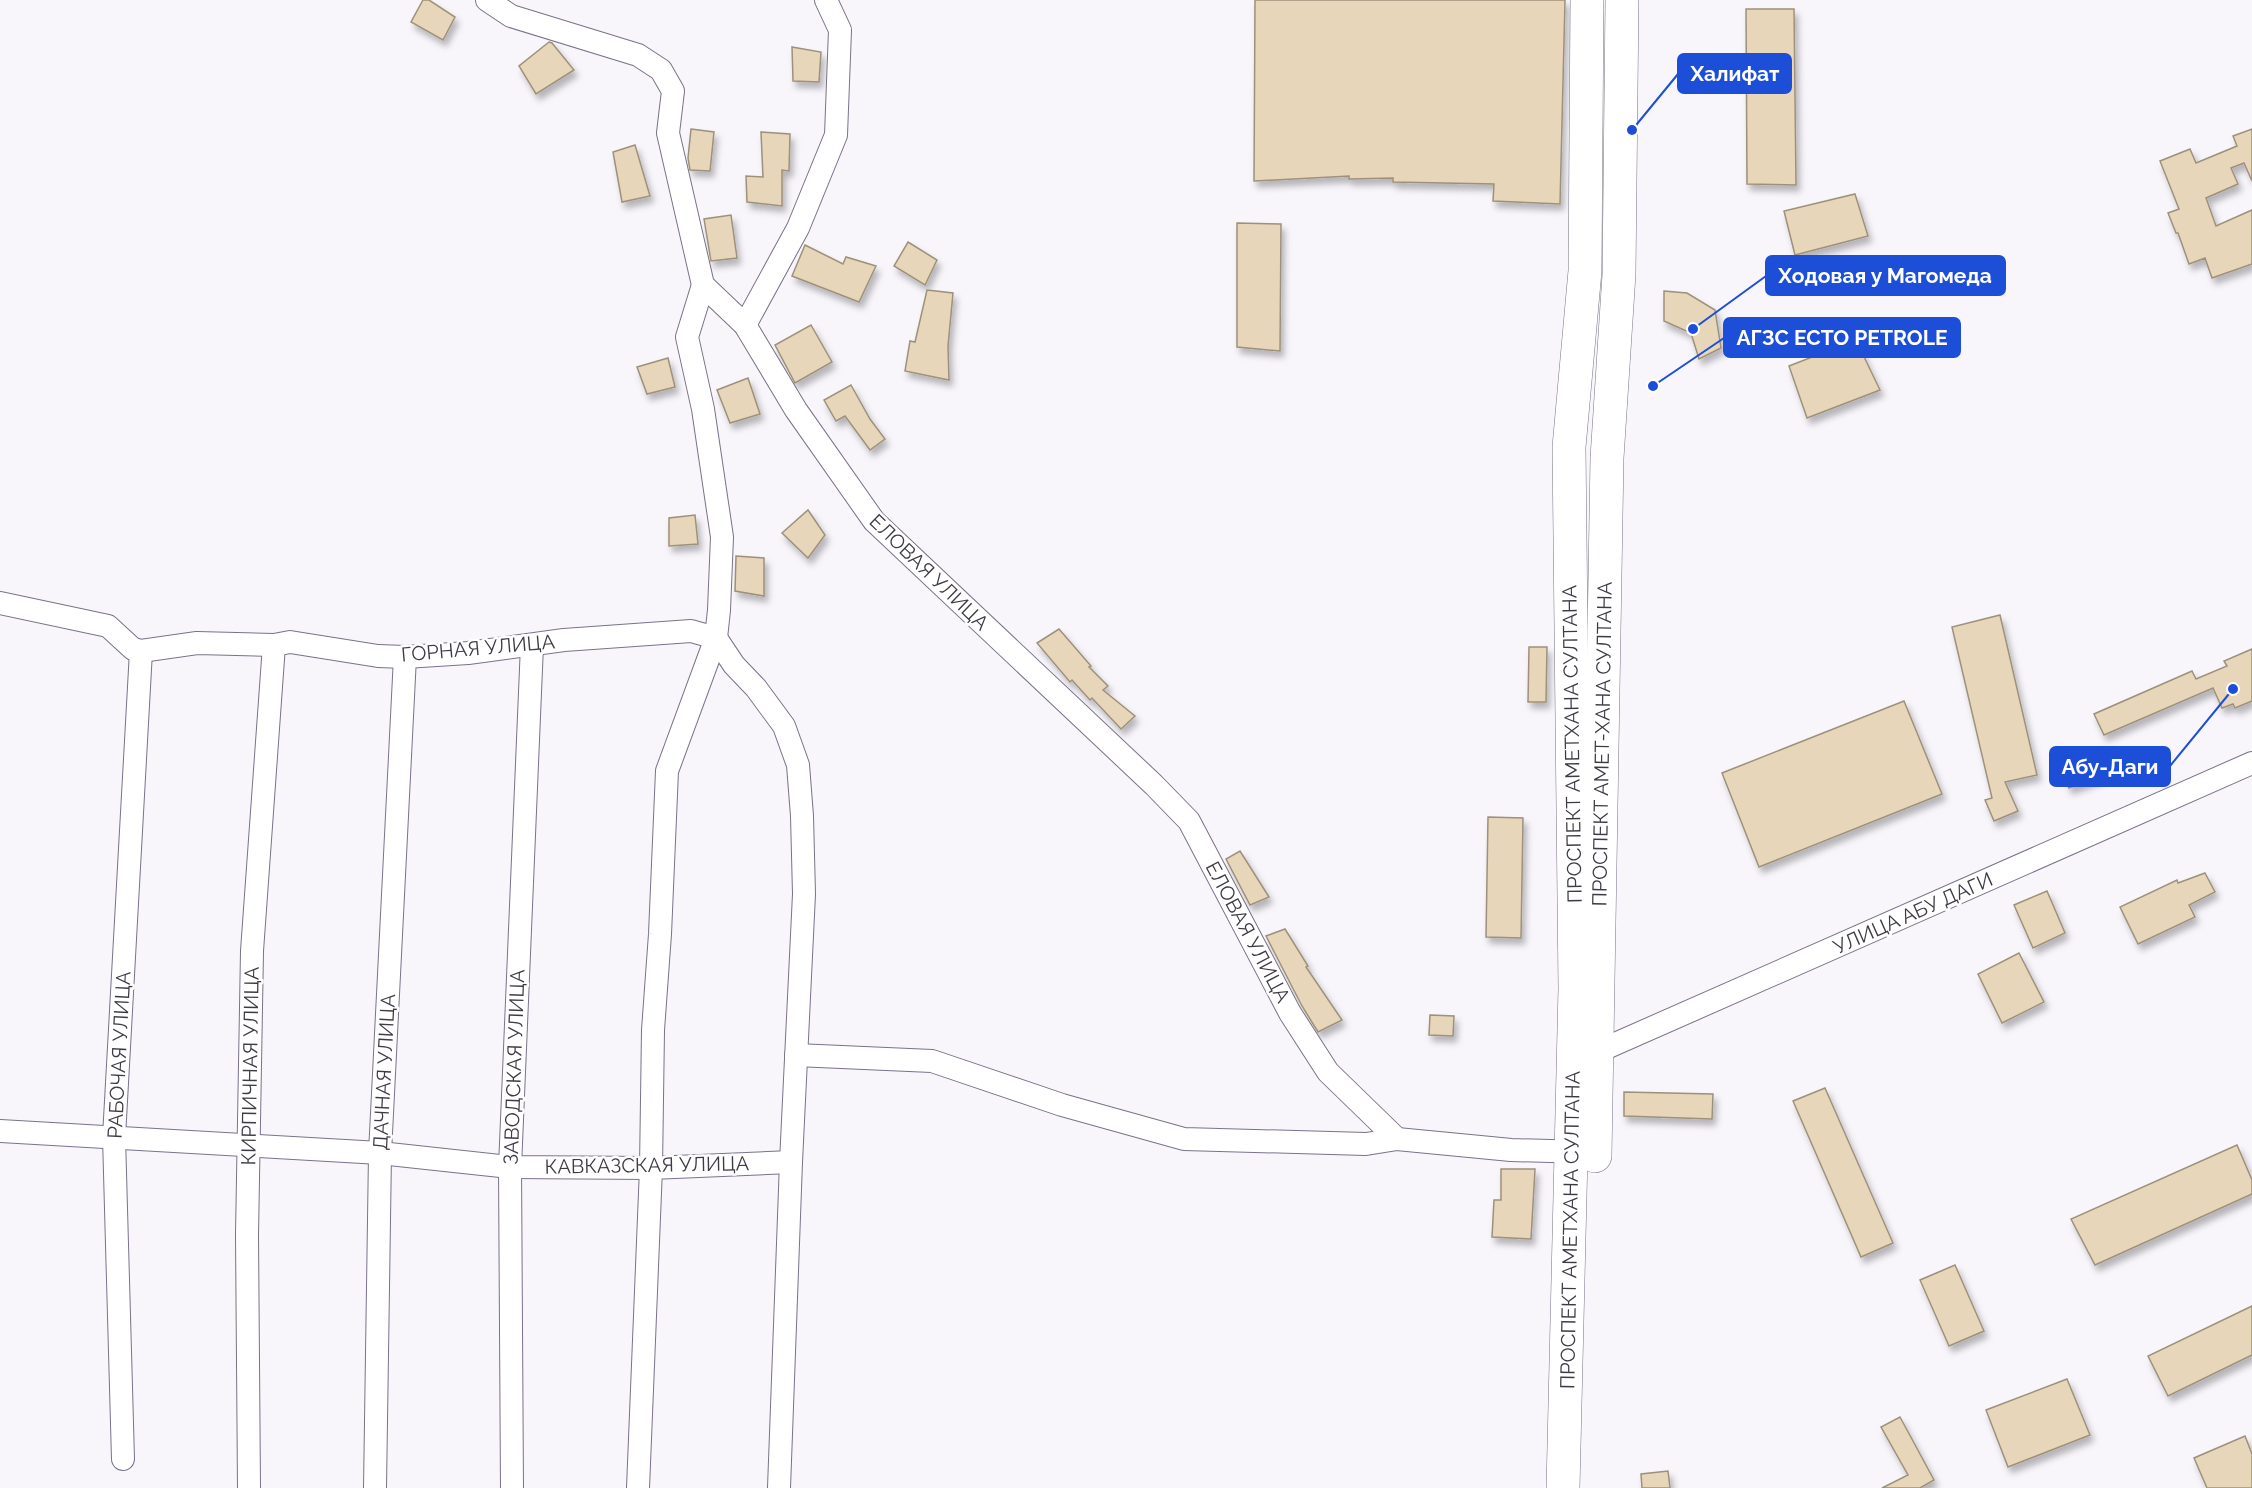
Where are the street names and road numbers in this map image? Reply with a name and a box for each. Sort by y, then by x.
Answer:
street label: ЕЛОВАЯ УЛИЦА [864,509,994,635]
street label: ПРОСПЕКТ АМЕТ-ХАНА СУЛТАНА [1587,581,1617,907]
street label: ПРОСПЕКТ АМЕТХАНА СУЛТАНА [1557,584,1587,903]
street label: ГОРНАЯ УЛИЦА [400,629,556,667]
street label: ЕЛОВАЯ УЛИЦА [1201,857,1296,1007]
street label: УЛИЦА АБУ ДАГИ [1830,867,1996,959]
street label: КИРПИЧНАЯ УЛИЦА [236,966,264,1166]
street label: ЗАВОДСКАЯ УЛИЦА [499,968,529,1165]
street label: РАБОЧАЯ УЛИЦА [103,970,135,1139]
street label: ДАЧНАЯ УЛИЦА [368,993,400,1151]
street label: ПРОСПЕКТ АМЕТХАНА СУЛТАНА [1555,1070,1585,1389]
street label: КАВКАЗСКАЯ УЛИЦА [545,1151,750,1179]

